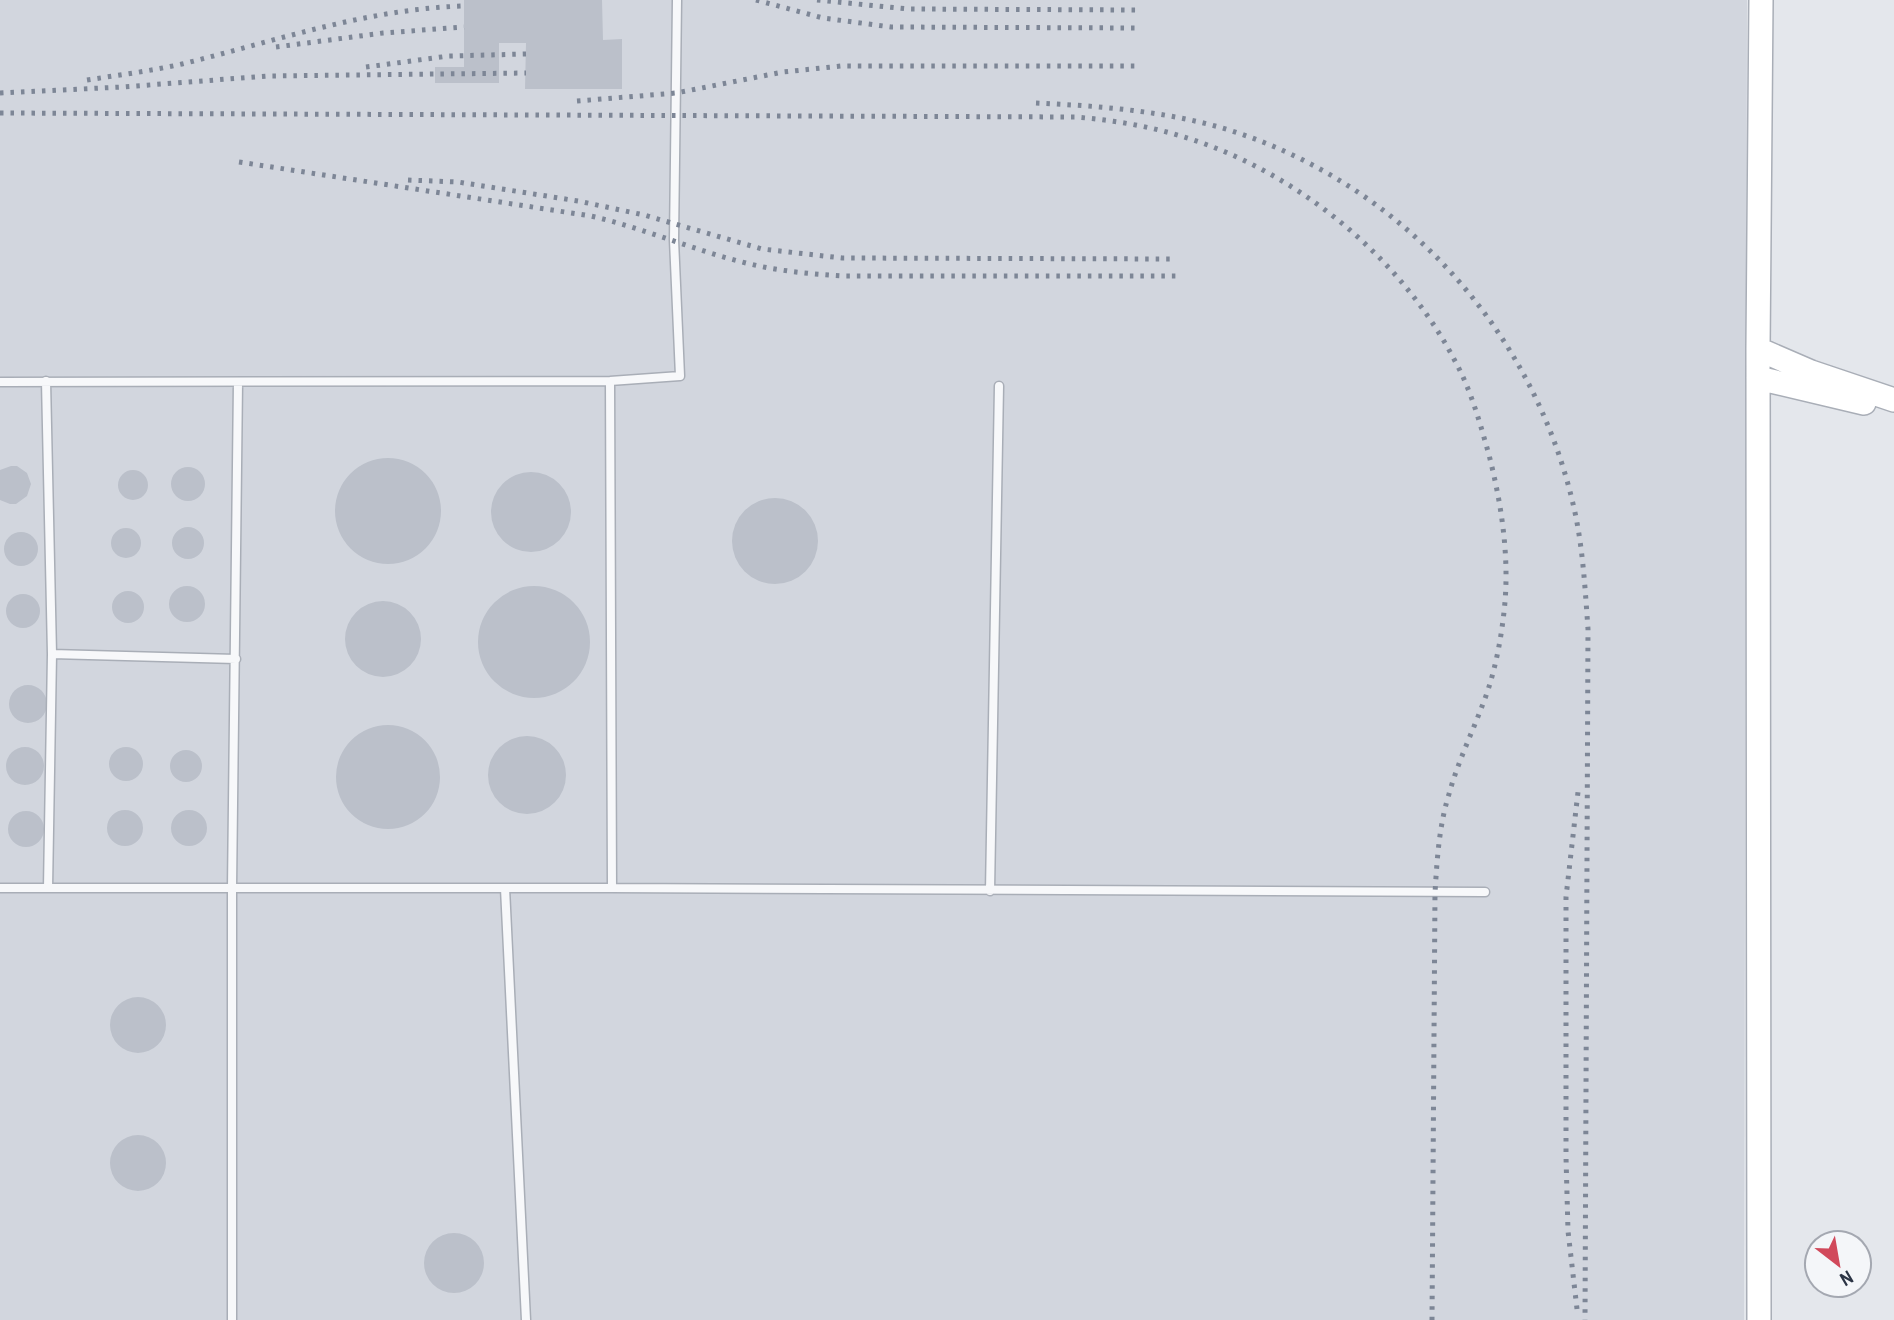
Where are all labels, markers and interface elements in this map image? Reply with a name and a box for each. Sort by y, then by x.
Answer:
north arrow [1803,1229,1873,1299]
text: N [1835,1265,1858,1293]

